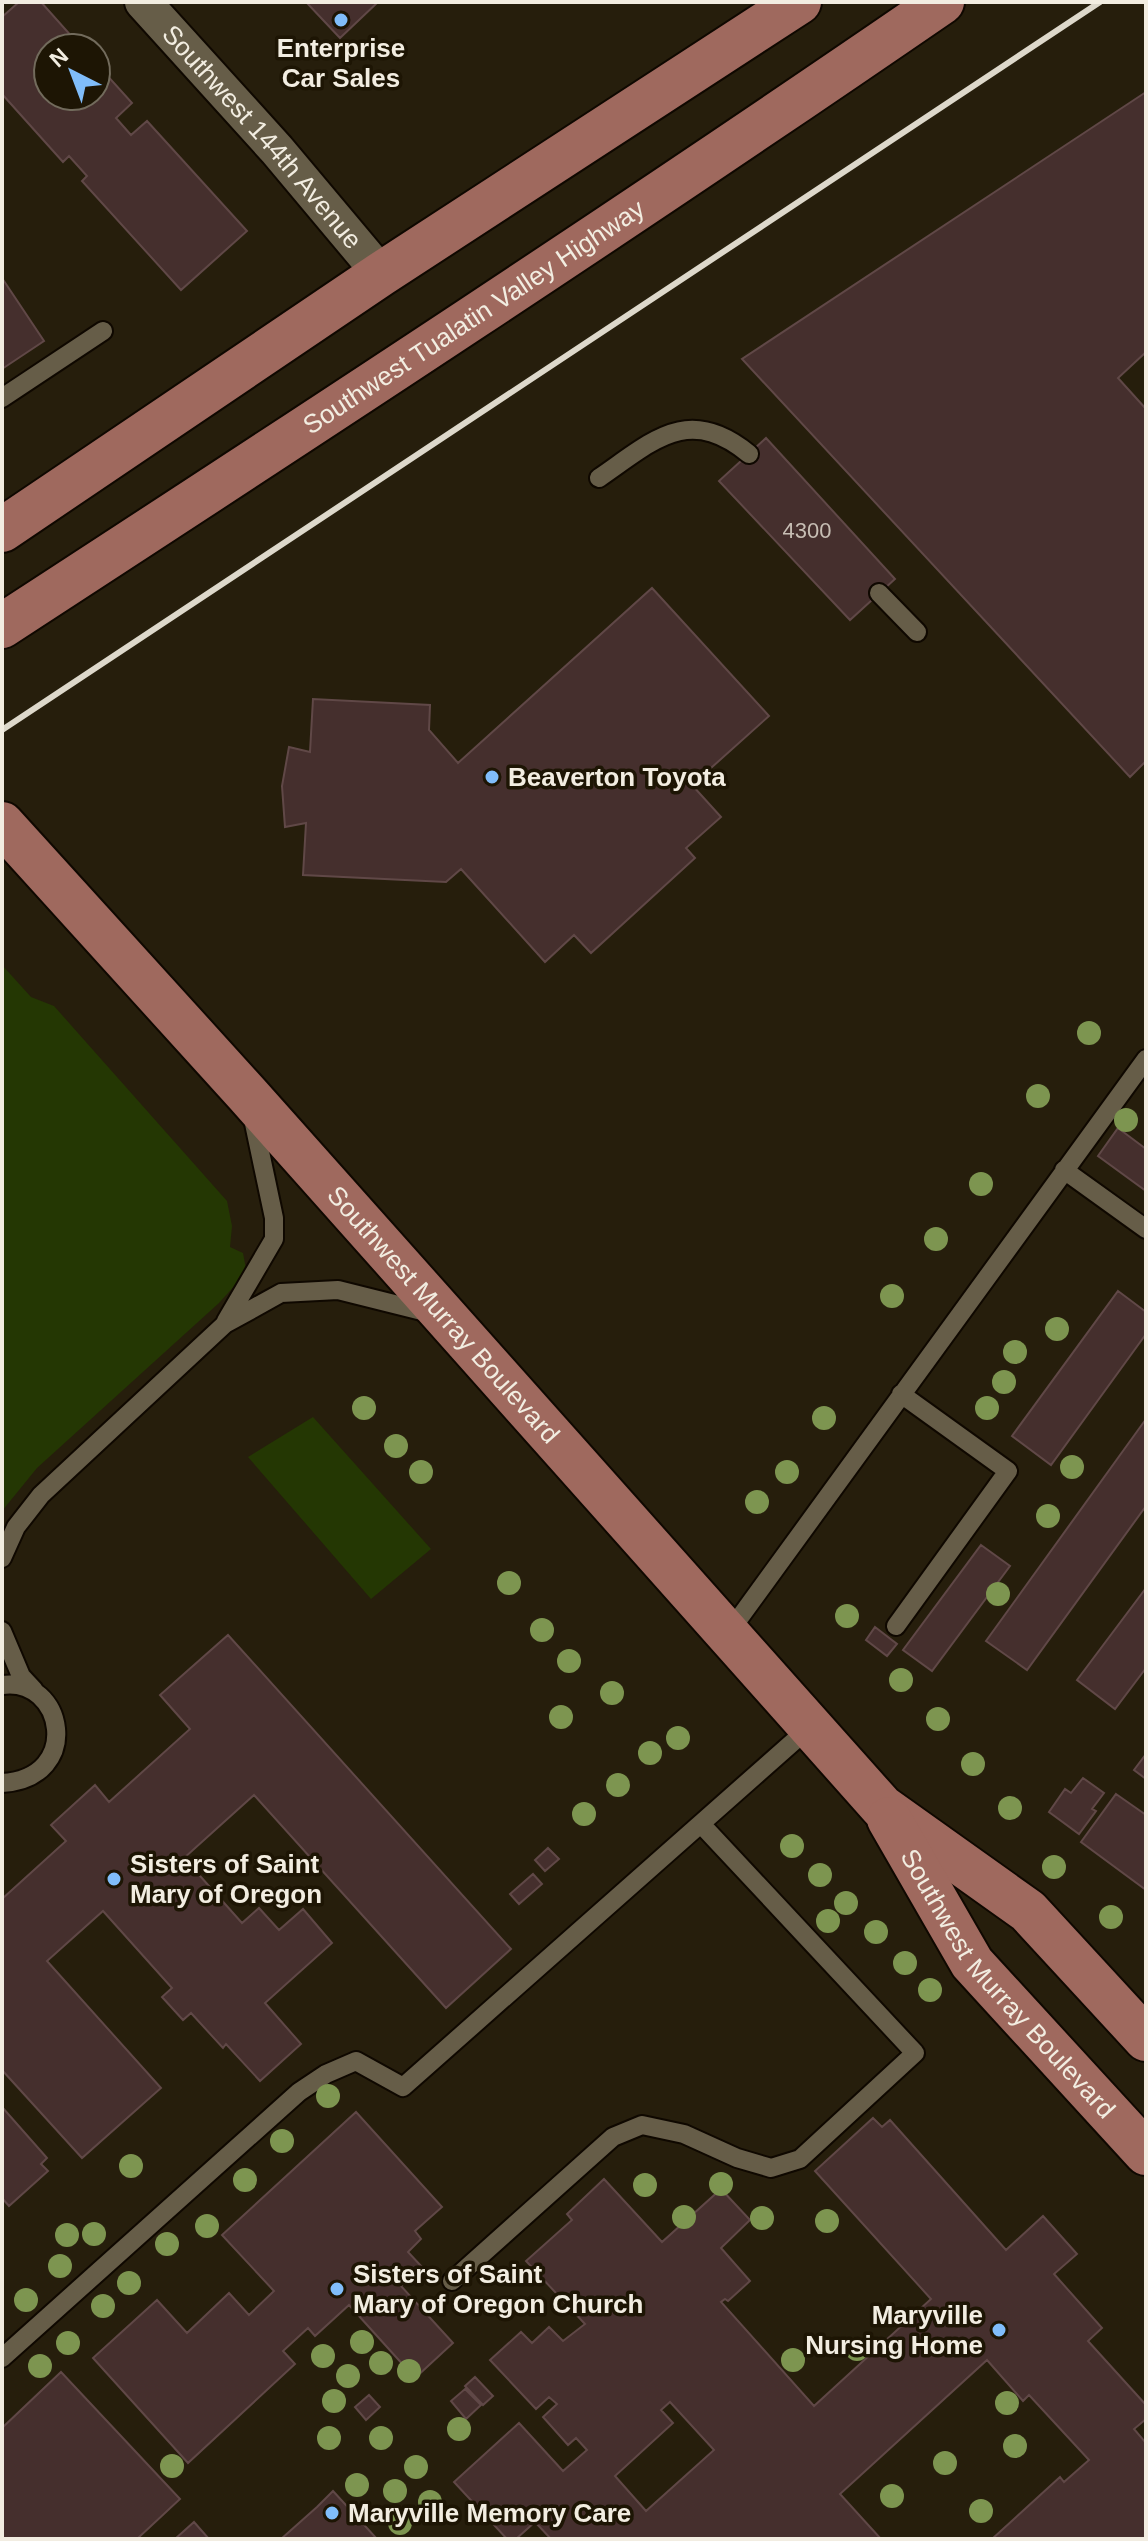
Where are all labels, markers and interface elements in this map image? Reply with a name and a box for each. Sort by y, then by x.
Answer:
marker: Enterprise Car Sales [332,11,350,29]
street label: Southwest 144th Avenue [156,19,368,255]
north arrow [32,32,112,112]
place label: Enterprise Car Sales [277,33,405,93]
text: N [45,43,73,72]
street label: Southwest Tualatin Valley Highway [297,193,650,440]
house number: 4300 [783,518,831,543]
place label: Beaverton Toyota [508,762,726,792]
marker: Beaverton Toyota [483,768,501,786]
street label: Southwest Murray Boulevard [321,1180,566,1449]
street label: Southwest Murray Boulevard [894,1844,1121,2124]
place label: Sisters of Saint Mary of Oregon [130,1849,322,1909]
marker: Sisters of Saint Mary of Oregon [105,1870,123,1888]
place label: Sisters of Saint Mary of Oregon Church [353,2259,643,2319]
marker: Sisters of Saint Mary of Oregon Church [328,2280,346,2298]
place label: Maryville Nursing Home [805,2300,983,2360]
marker: Maryville Nursing Home [990,2321,1008,2339]
place label: Maryville Memory Care [348,2498,631,2528]
marker: Maryville Memory Care [323,2504,341,2522]

